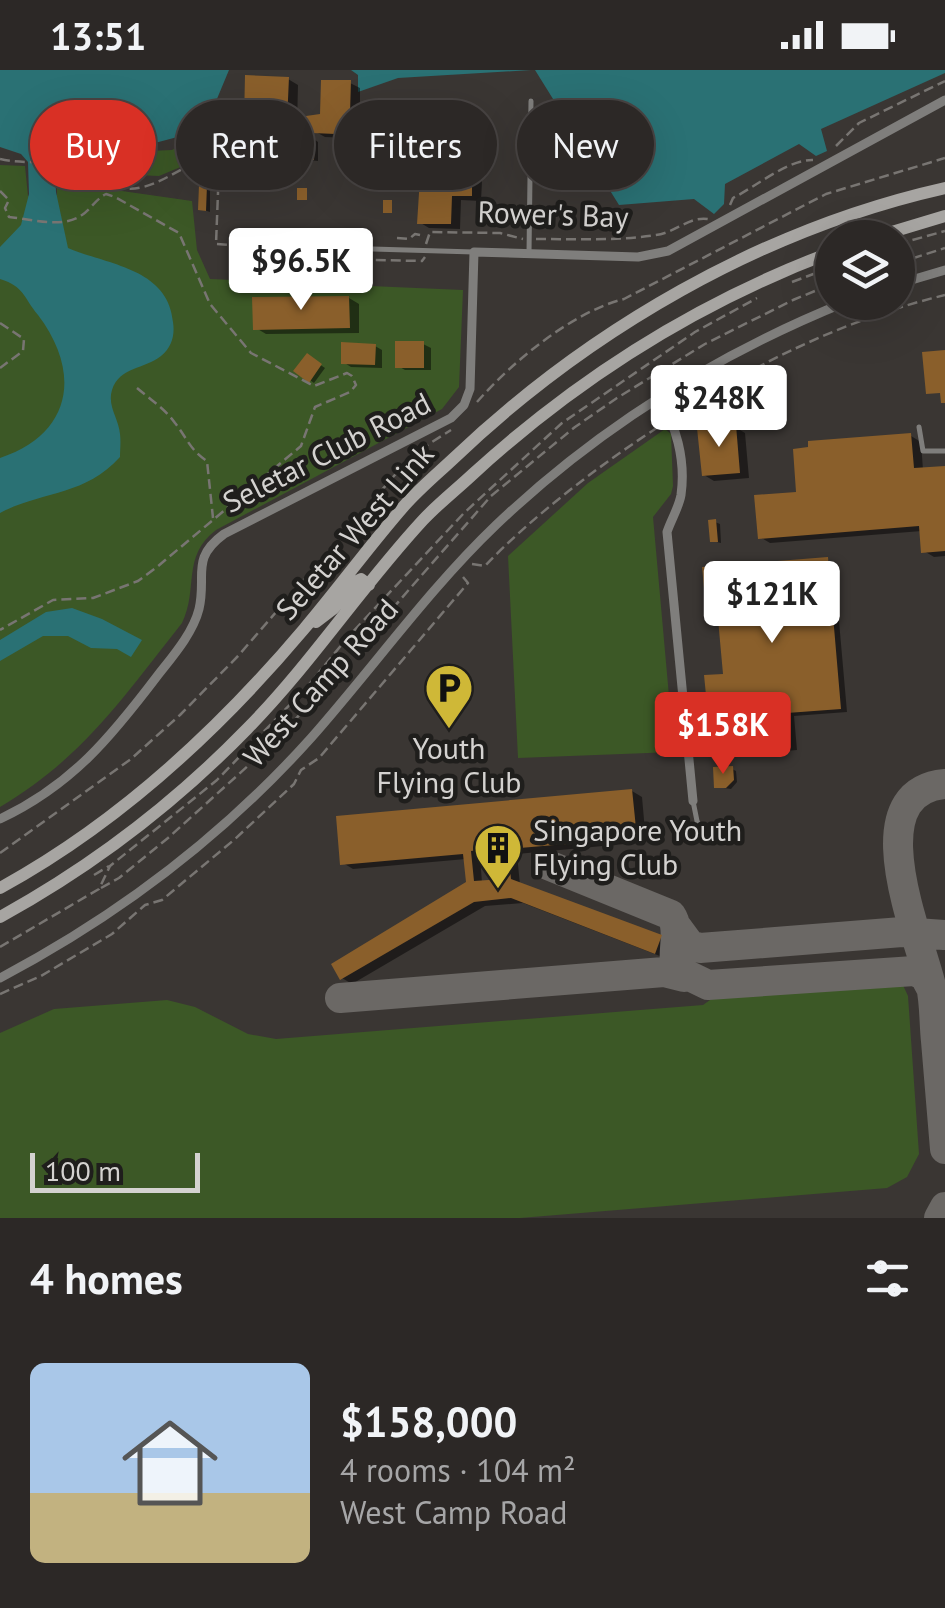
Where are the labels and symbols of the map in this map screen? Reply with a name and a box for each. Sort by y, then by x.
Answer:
street label: Rower's Bay [477,191,629,236]
pin: $96.5K [220,228,382,313]
pin: $248K [649,365,789,450]
street label: Seletar Club Road [216,382,437,521]
street label: Seletar West Link [266,434,442,628]
pin: $121K [702,561,842,646]
street label: West Camp Road [234,590,406,774]
parking icon: Youth Flying Club [423,662,475,730]
pin: $158K [653,692,793,777]
place label: Youth Flying Club [376,728,522,801]
place label: Singapore Youth Flying Club [533,810,742,883]
building icon: Singapore Youth Flying Club [472,822,524,890]
scale bar [30,1148,200,1192]

